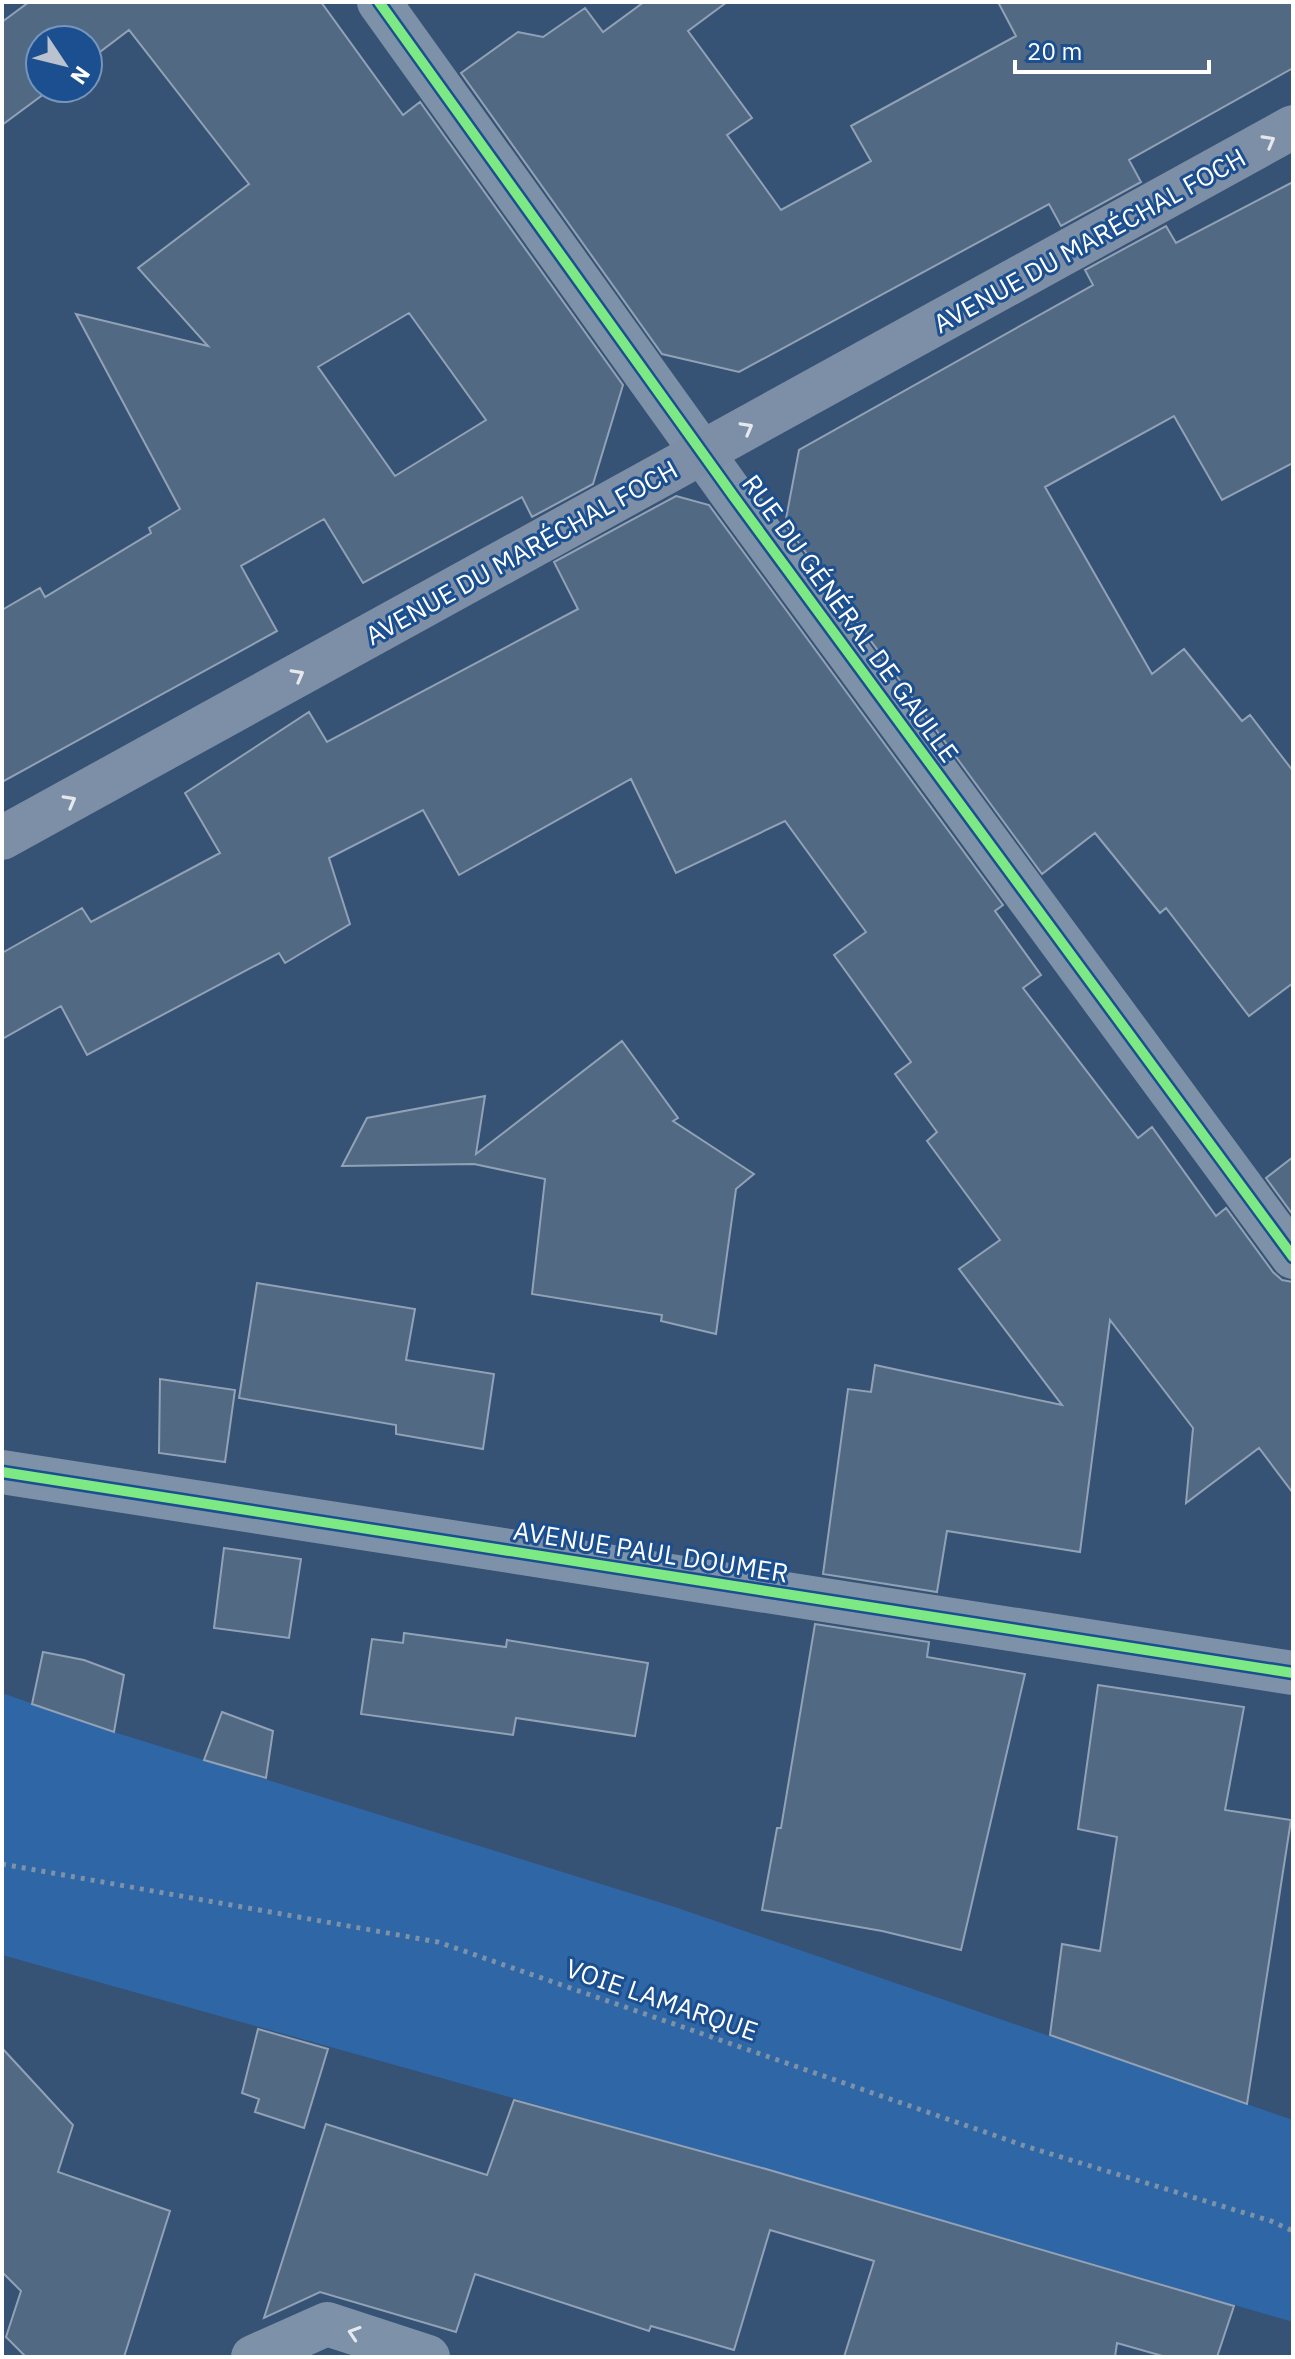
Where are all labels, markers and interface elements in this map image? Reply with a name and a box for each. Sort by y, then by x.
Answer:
north arrow [24,24,104,104]
scale bar [1015,24,1209,74]
text: 20 m [1027,35,1082,67]
text: N [64,61,97,91]
one-way arrow [1260,135,1275,150]
street label: AVENUE DU MARÉCHAL FOCH [927,140,1251,340]
one-way arrow [738,423,753,438]
street label: AVENUE DU MARÉCHAL FOCH [359,452,683,652]
street label: RUE DU GÉNÉRAL DE GAULLE [735,467,967,769]
one-way arrow [290,670,304,685]
one-way arrow [62,795,77,810]
street label: AVENUE PAUL DOUMER [511,1512,791,1590]
street label: VOIE LAMARQUE [561,1950,763,2048]
one-way arrow [348,2326,362,2342]

